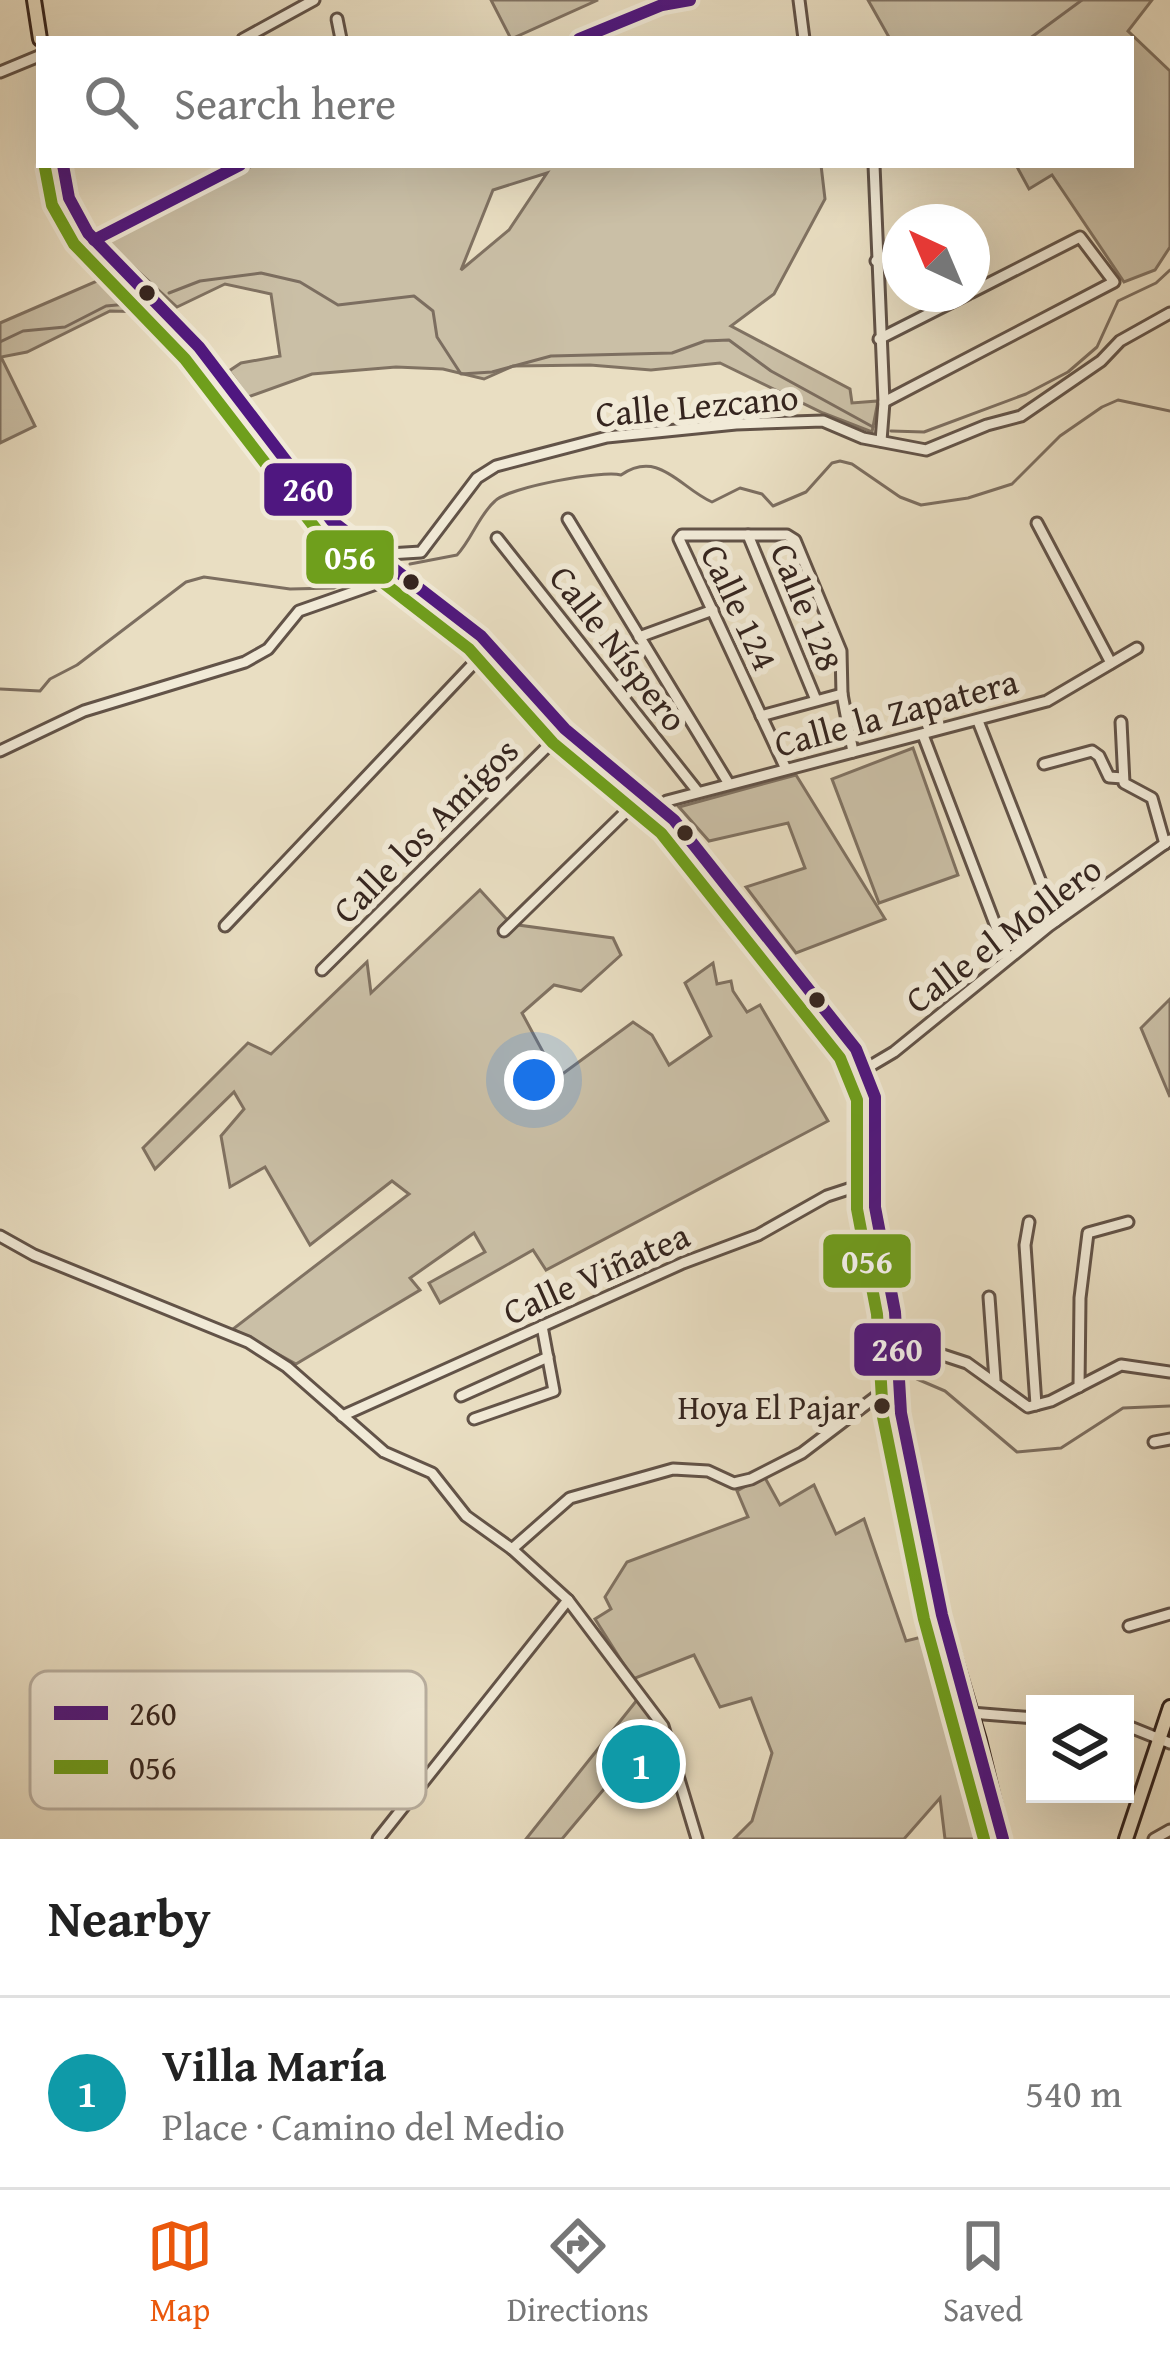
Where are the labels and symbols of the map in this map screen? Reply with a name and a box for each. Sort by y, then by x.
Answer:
north arrow [882,204,990,312]
unlabelled marker [136,282,158,304]
street label: Calle Lezcano [593,369,801,440]
line badge: 260 [262,461,354,518]
text: 260 [282,465,334,513]
line badge: 056 [304,528,396,586]
text: 056 [324,533,376,581]
street label: Calle 124 [688,535,793,679]
street label: Calle 128 [758,535,857,679]
street label: Calle Níspero [537,553,701,742]
unlabelled marker [400,571,422,593]
street label: Calle la Zapatera [768,654,1024,770]
street label: Calle los Amigos [320,725,530,935]
unlabelled marker [674,822,696,844]
street label: Calle el Mollero [893,842,1112,1025]
unlabelled marker [806,989,828,1011]
your location [504,1050,564,1110]
street label: Calle Viñatea [494,1208,698,1337]
line badge: 056 [821,1232,913,1290]
text: 056 [841,1237,893,1285]
line badge: 260 [852,1321,943,1378]
text: 260 [871,1325,923,1373]
place label: Hoya El Pajar [678,1383,860,1431]
marker: Hoya El Pajar [871,1395,893,1417]
legend [30,1671,426,1809]
text: 260 [129,1689,177,1737]
pin: 1 [602,1719,680,1809]
text: 056 [129,1743,177,1791]

